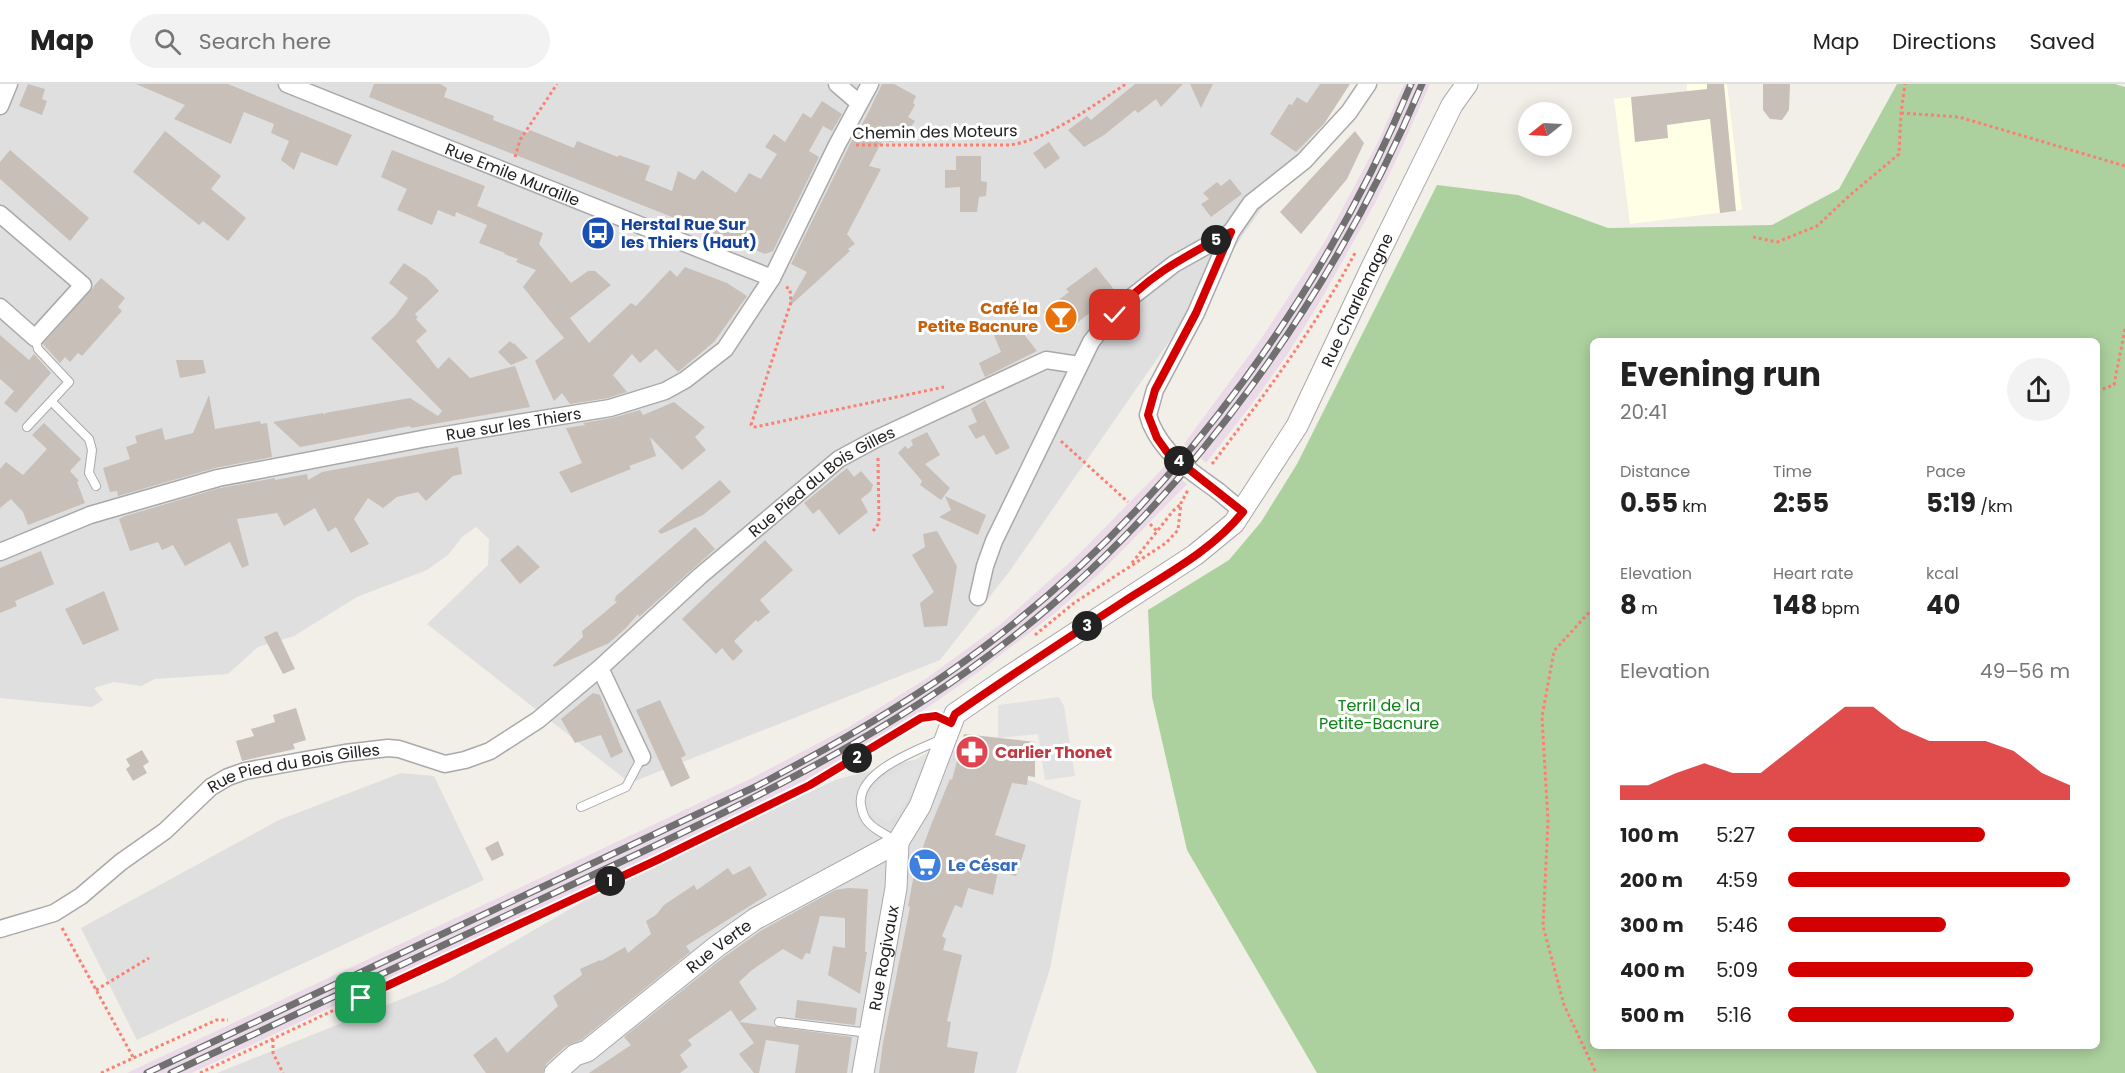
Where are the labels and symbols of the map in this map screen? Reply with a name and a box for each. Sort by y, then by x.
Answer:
north arrow [1518,102,1572,156]
street label: Chemin des Moteurs [852,119,1018,145]
street label: Rue Emile Muraille [442,137,584,212]
place label: Herstal Rue Sur les Thiers (Haut) [621,213,757,254]
bus stop icon: Herstal Rue Sur les Thiers (Haut) [580,215,616,251]
pin: 5 [1201,225,1231,255]
street label: Rue Charlemagne [1315,229,1399,370]
pin [1089,289,1140,340]
place label: Café la Petite Bacnure [918,297,1038,338]
bar icon: Café la Petite Bacnure [1043,299,1079,335]
street label: Rue sur les Thiers [444,401,583,446]
street label: Rue Pied du Bois Gilles [743,420,899,542]
pin: 4 [1164,446,1194,476]
pin: 3 [1072,611,1102,641]
park label: Terril de la Petite-Bacnure [1319,694,1439,735]
pharmacy icon: Carlier Thonet [954,734,990,770]
street label: Rue Pied du Bois Gilles [203,738,381,798]
place label: Carlier Thonet [995,741,1112,764]
pin: 2 [842,743,872,773]
supermarket icon: Le César [907,847,943,883]
place label: Le César [948,854,1018,877]
pin: 1 [595,866,625,896]
street label: Rue Rogivaux [863,903,904,1012]
street label: Rue Verte [681,914,756,978]
pin [335,972,386,1023]

